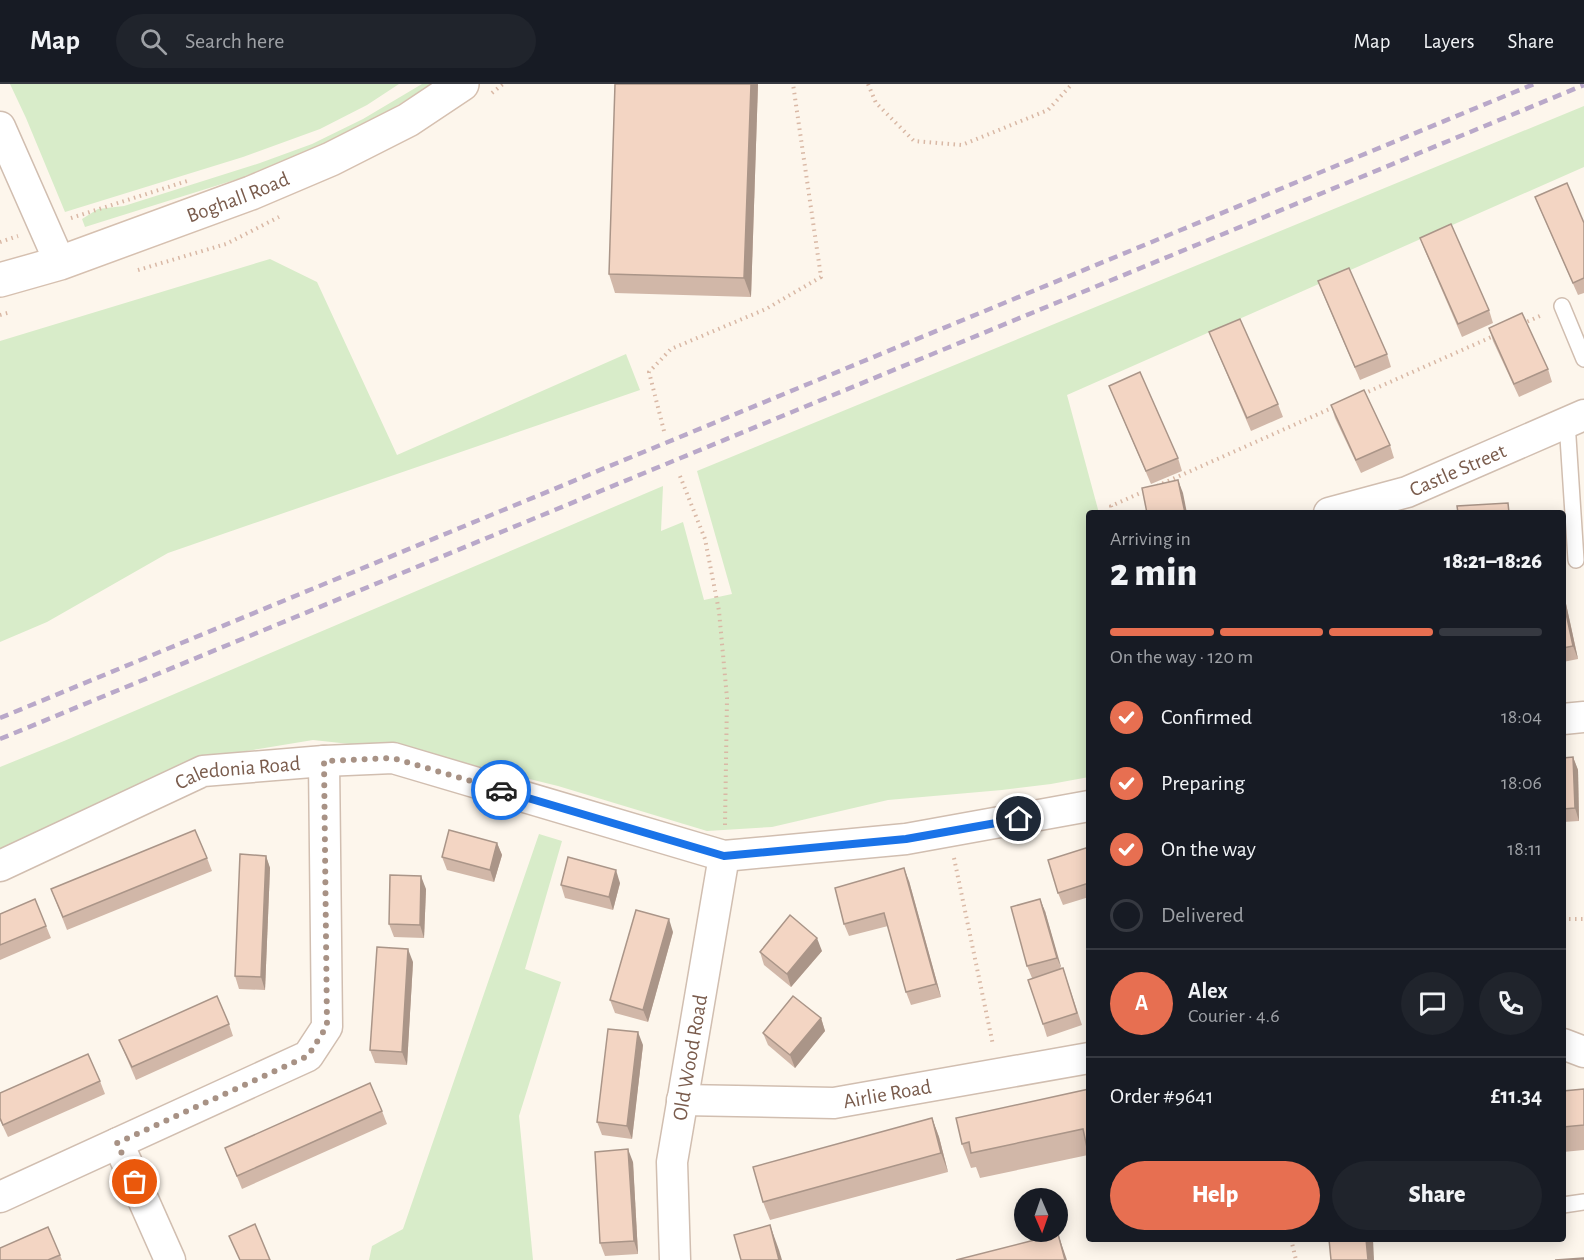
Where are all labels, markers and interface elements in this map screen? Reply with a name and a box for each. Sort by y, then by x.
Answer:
search box [116,14,536,68]
icon: search [137,25,170,58]
text: Map [30,27,80,55]
text: Search here [185,30,284,52]
text: Map [1354,31,1390,52]
text: Layers [1423,31,1474,52]
text: Share [1507,31,1554,52]
street label: Boghall Road [184,168,292,226]
street label: Castle Street [1406,440,1509,500]
text: Arriving in [1110,529,1191,549]
text: 18:21–18:26 [1444,550,1542,572]
text: 2 min [1110,554,1197,593]
text: On the way · 120 m [1110,647,1253,667]
icon: check [1110,701,1143,734]
text: Confirmed [1161,706,1252,728]
text: 18:04 [1501,707,1542,727]
street label: Caledonia Road [172,752,301,793]
courier [471,760,531,820]
icon: check [1110,767,1143,800]
text: Preparing [1161,772,1245,794]
text: 18:06 [1501,773,1542,793]
icon: car [485,774,518,807]
pin [993,793,1044,844]
icon: home [1002,802,1035,835]
icon: check [1110,833,1143,866]
text: On the way [1161,838,1256,860]
text: 18:11 [1507,839,1542,859]
text: Delivered [1161,904,1244,926]
button: chat [1401,972,1464,1035]
button: phone [1479,972,1542,1035]
text: Alex [1188,980,1228,1002]
text: A [1135,992,1148,1014]
street label: Old Wood Road [669,993,711,1122]
text: Courier · 4.6 [1188,1006,1280,1026]
street label: Airlie Road [841,1076,933,1112]
text: Order #9641 [1110,1085,1214,1107]
text: £11.34 [1491,1085,1542,1107]
pin [109,1156,160,1207]
button: Help [1110,1161,1320,1230]
button: Share [1332,1161,1542,1230]
icon: bag [118,1165,151,1198]
north arrow [1014,1188,1068,1242]
map controls [1014,1188,1068,1242]

